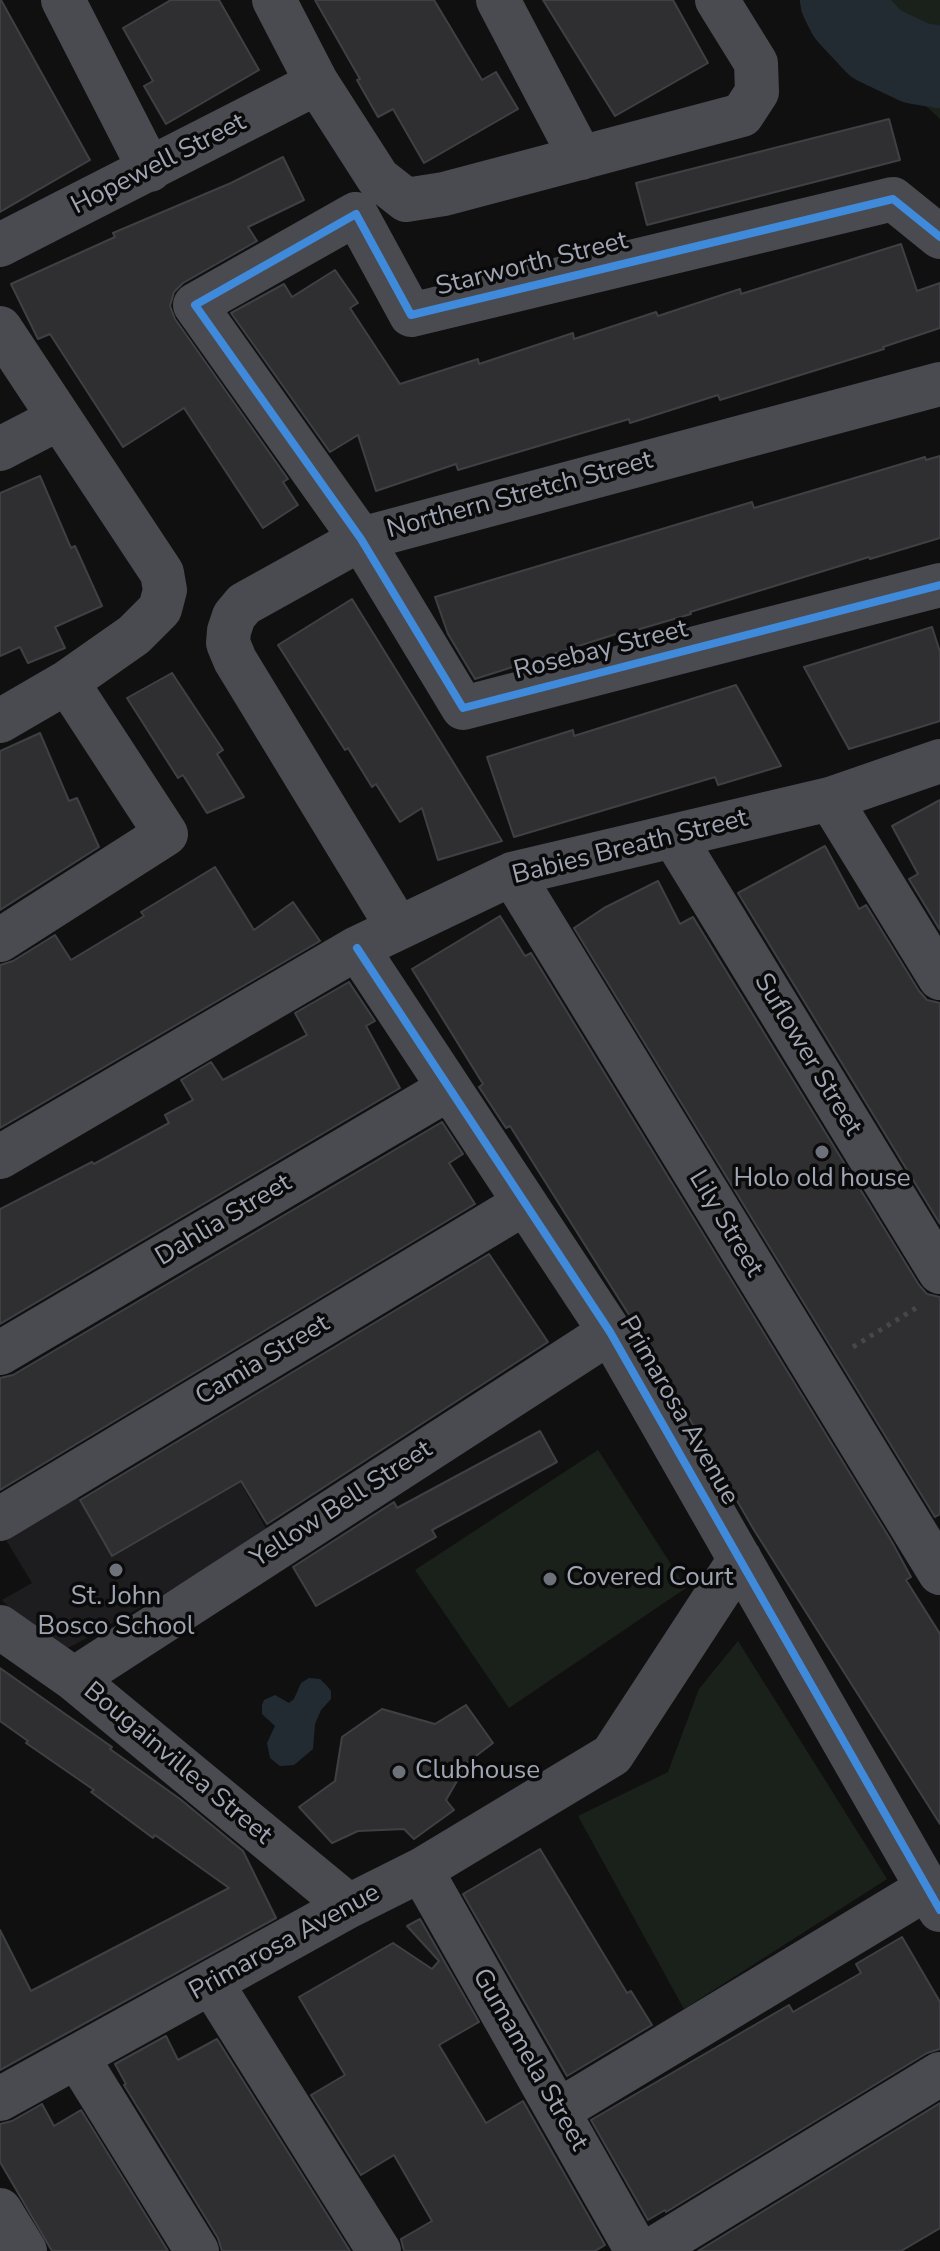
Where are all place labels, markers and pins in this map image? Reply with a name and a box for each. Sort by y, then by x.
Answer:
marker: Holo old house [813,1143,831,1161]
place label: Holo old house [734,1164,910,1196]
marker: St. John Bosco School [107,1561,125,1579]
place label: Covered Court [566,1563,733,1595]
marker: Covered Court [541,1570,559,1588]
place label: St. John Bosco School [38,1582,194,1644]
place label: Clubhouse [415,1756,540,1788]
marker: Clubhouse [390,1763,408,1781]

